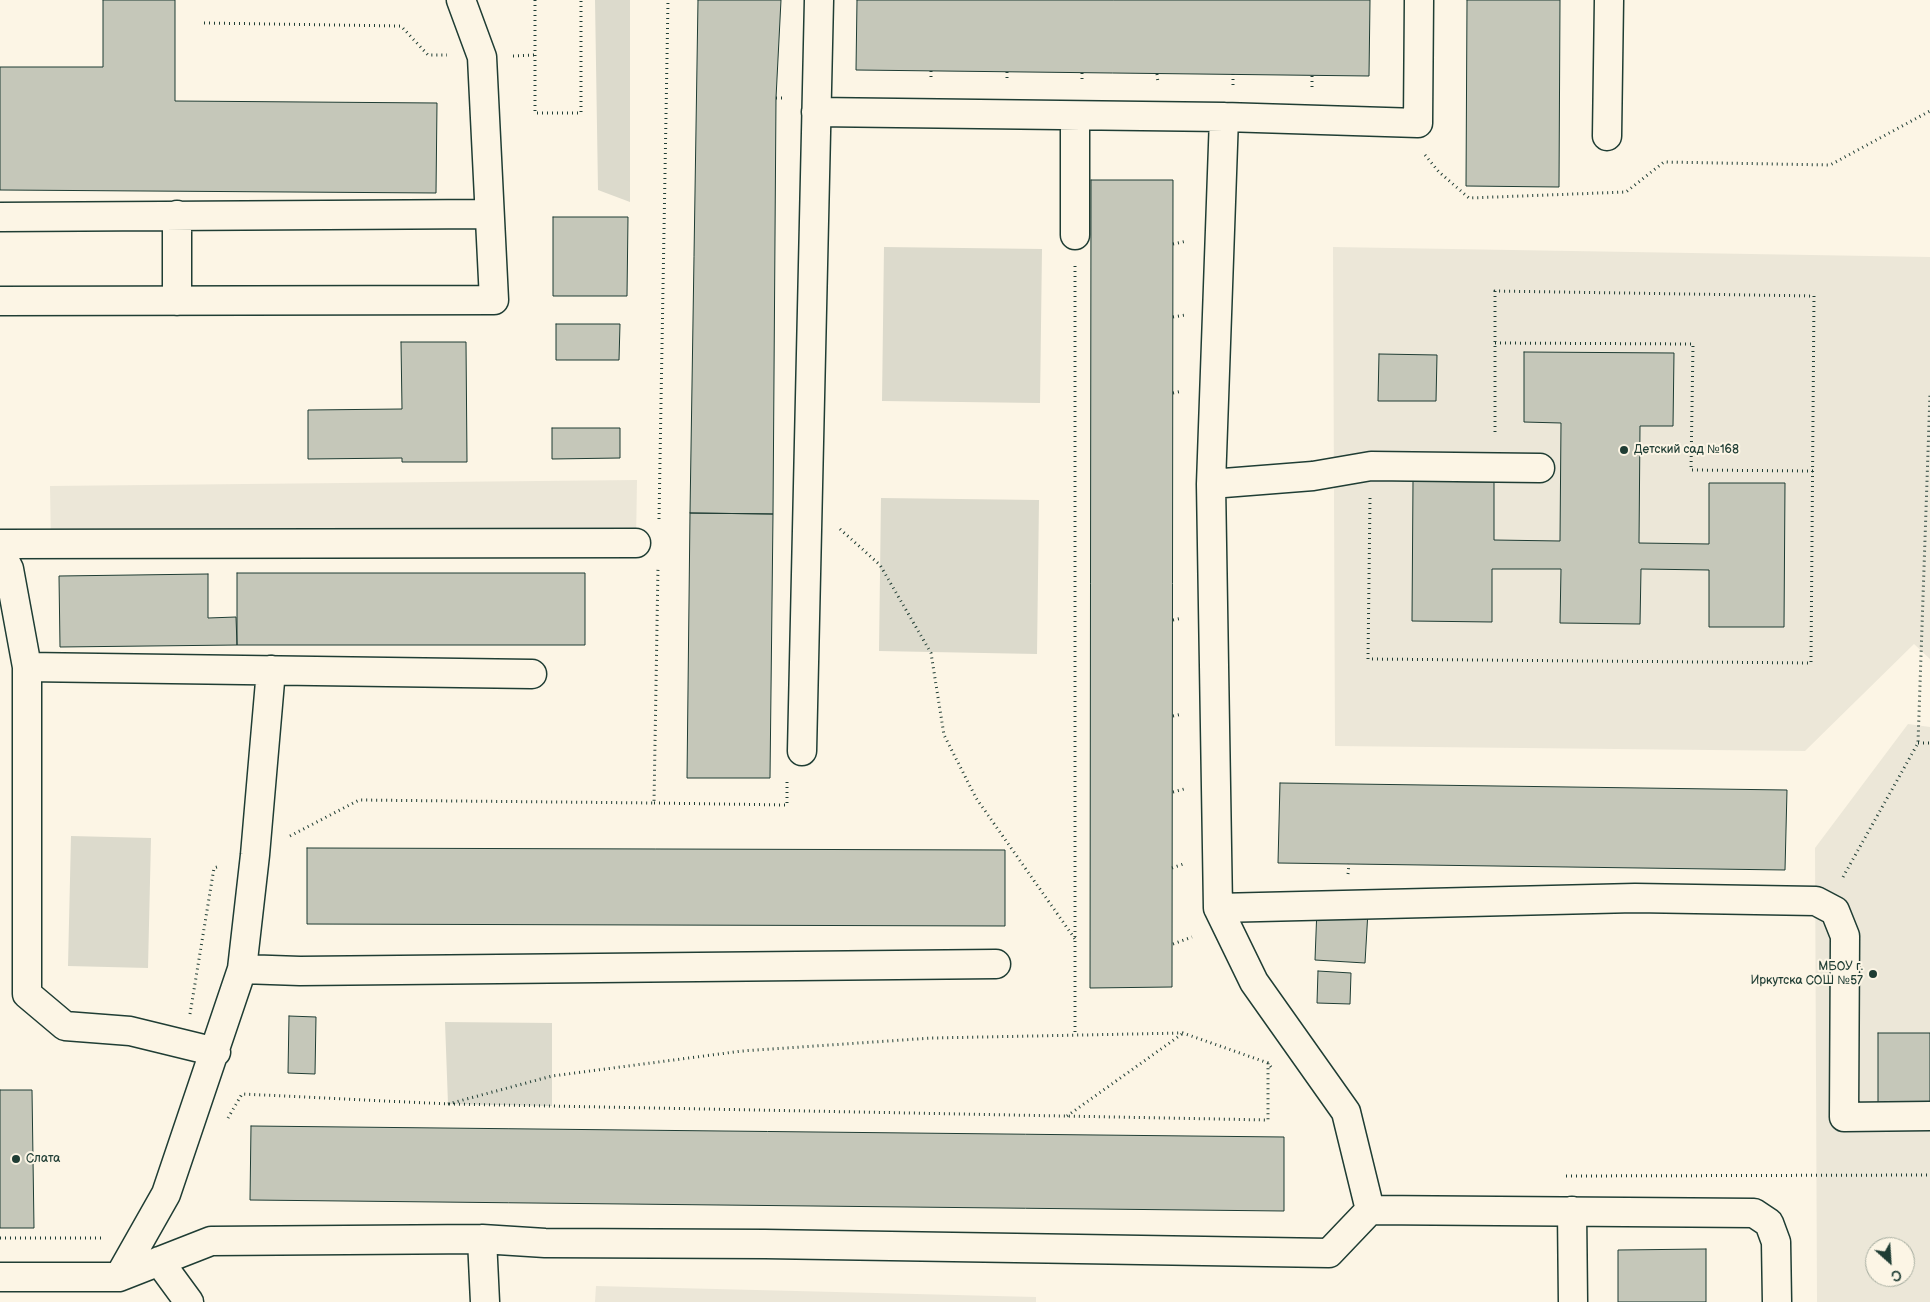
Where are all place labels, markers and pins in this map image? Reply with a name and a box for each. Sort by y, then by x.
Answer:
place label: Детский сад №168 [1634,443,1739,457]
marker: Детский сад №168 [1618,444,1630,456]
place label: МБОУ г. Иркутска СОШ №57 [1750,960,1863,988]
marker: МБОУ г. Иркутска СОШ №57 [1867,968,1879,980]
place label: Слата [26,1152,60,1166]
marker: Слата [10,1153,22,1165]

